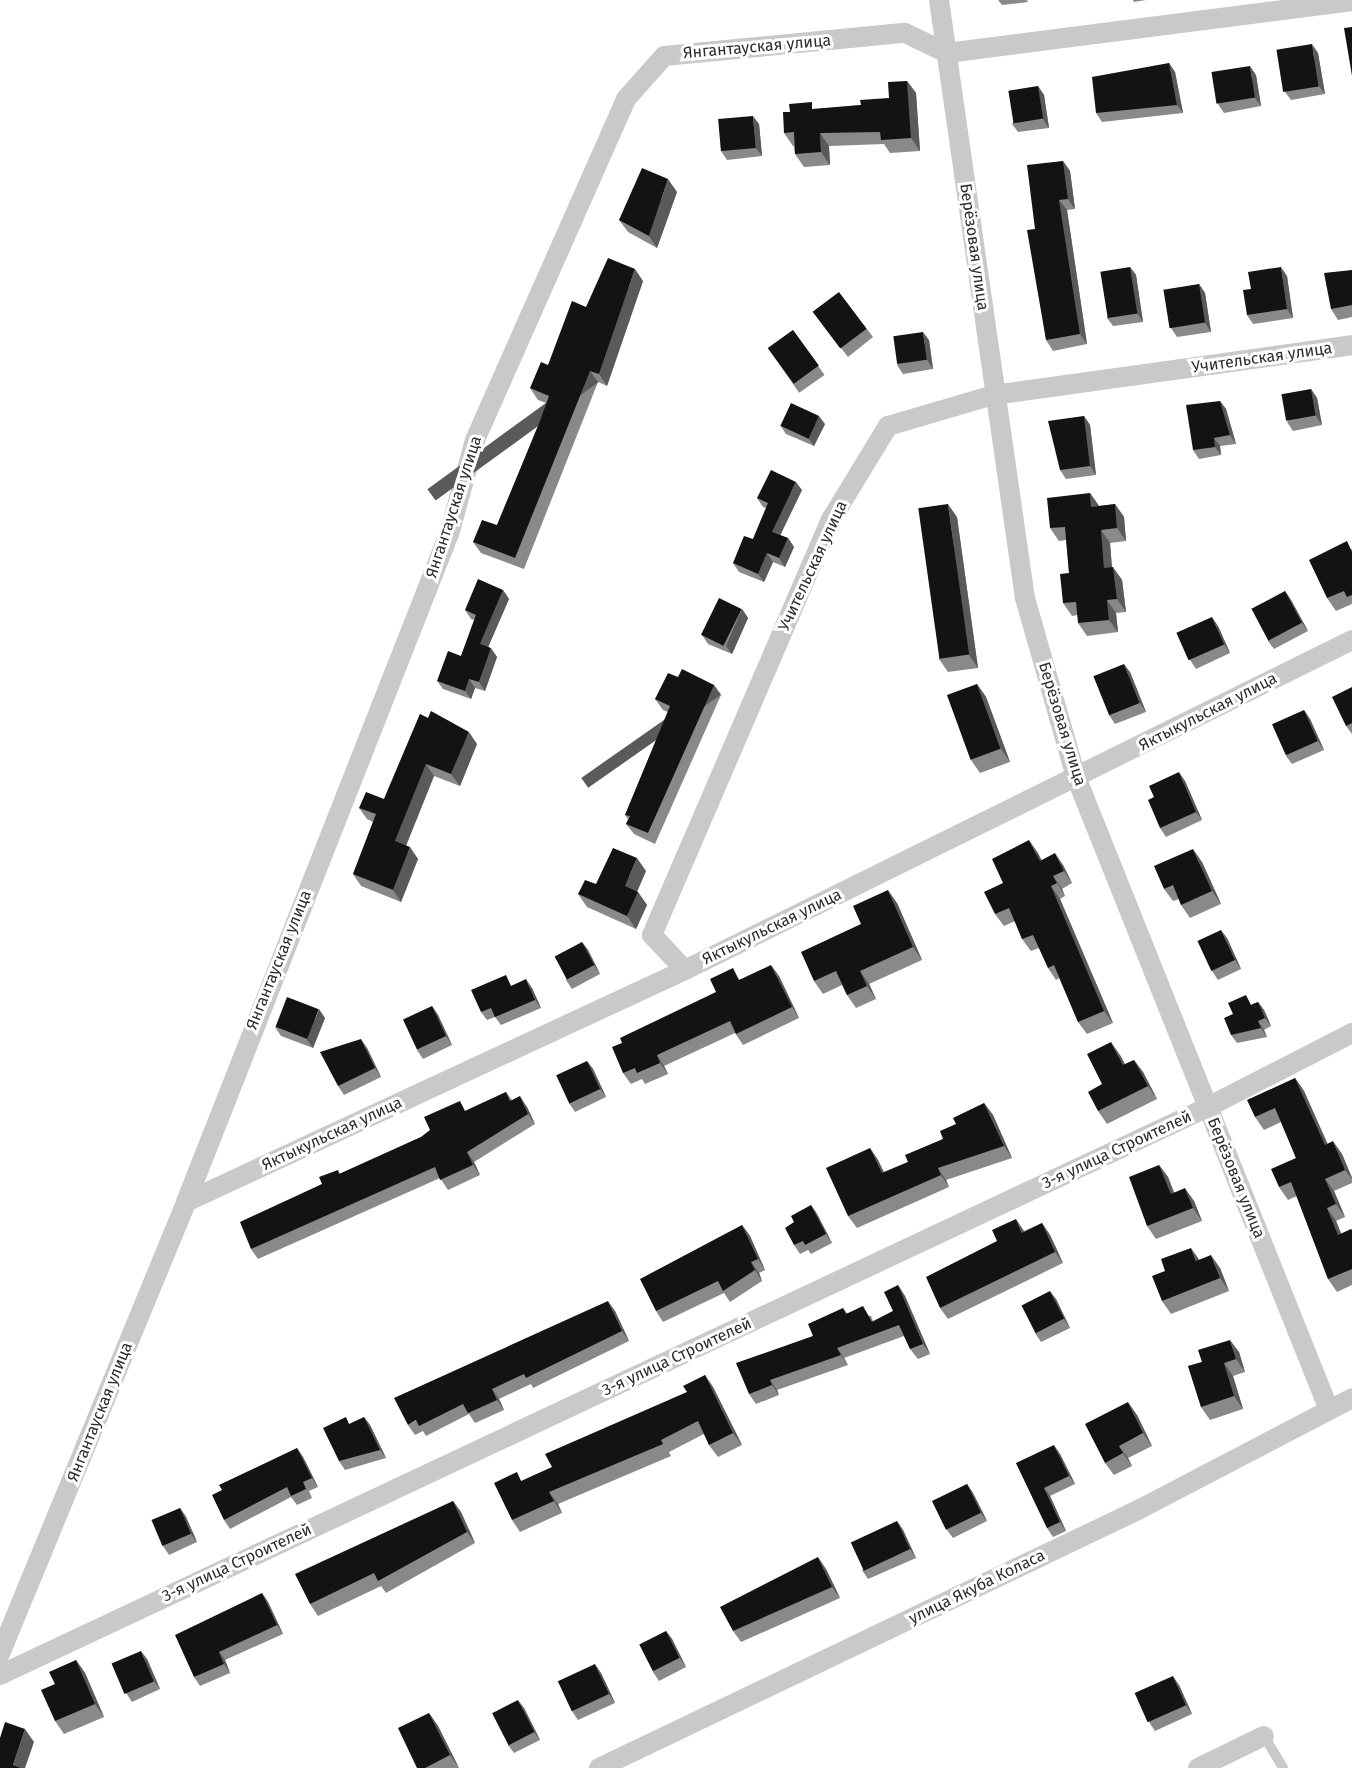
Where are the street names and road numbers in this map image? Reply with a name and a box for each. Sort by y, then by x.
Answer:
street label: Янгантауская улица [682,31,832,63]
street label: Берёзовая улица [956,182,992,312]
street label: Учительская улица [1191,339,1333,377]
street label: Янгантауская улица [422,433,486,581]
street label: Учительская улица [774,498,852,634]
street label: Берёзовая улица [1034,660,1090,788]
street label: Яктыкульская улица [1136,669,1280,755]
street label: Яктыкульская улица [699,885,845,969]
street label: Янгантауская улица [242,888,316,1032]
street label: Яктыкульская улица [259,1093,405,1175]
street label: 3-я улица Строителей [1039,1107,1195,1193]
street label: Берёзовая улица [1203,1115,1269,1241]
street label: 3-я улица Строителей [599,1314,755,1400]
street label: Янгантауская улица [63,1340,137,1484]
street label: 3-я улица Строителей [159,1520,315,1606]
street label: улица Якуба Коласа [906,1546,1048,1628]

